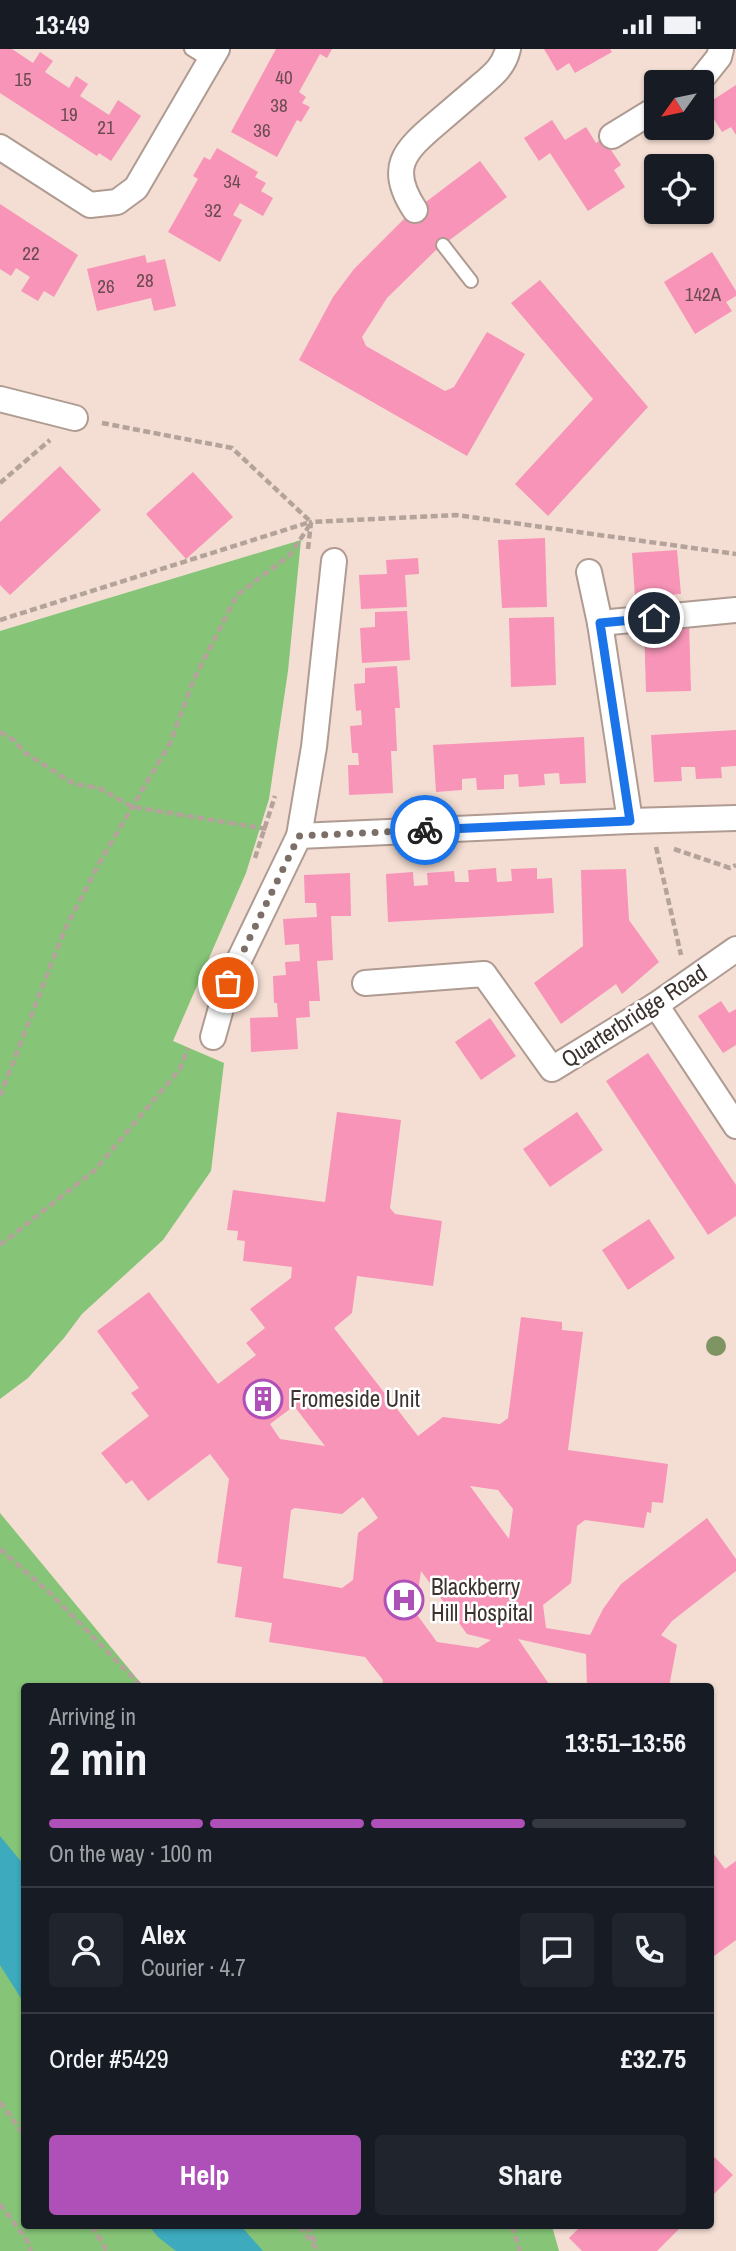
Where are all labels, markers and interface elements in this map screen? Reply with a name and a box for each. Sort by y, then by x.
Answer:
text: 13:49 [35,7,90,42]
house number: 40 [275,64,293,90]
house number: 15 [14,66,32,92]
north arrow [644,70,714,140]
map controls [644,70,714,224]
house number: 38 [270,92,288,118]
house number: 19 [60,101,78,127]
house number: 21 [97,114,115,140]
house number: 36 [253,117,271,143]
button: locate [644,154,714,224]
house number: 34 [223,168,241,194]
house number: 32 [204,197,222,223]
house number: 22 [22,240,40,266]
house number: 28 [136,267,154,293]
house number: 26 [97,273,115,299]
house number: 142A [685,281,722,307]
pin [624,588,684,648]
icon: home [635,599,673,637]
courier [390,795,460,865]
icon: bike [406,811,444,849]
pin [198,953,258,1013]
street label: Quarterbridge Road [555,957,713,1074]
icon: bag [209,964,247,1002]
building icon: Fromeside Unit [242,1378,284,1420]
place label: Fromeside Unit [290,1383,420,1414]
place label: Blackberry Hill Hospital [431,1571,533,1628]
hospital icon: Blackberry Hill Hospital [383,1579,425,1621]
text: Arriving in [49,1701,136,1732]
text: 13:51–13:56 [565,1725,686,1760]
text: 2 min [49,1727,148,1789]
text: On the way · 100 m [49,1838,213,1869]
button: person [49,1913,123,1987]
button: chat [520,1913,594,1987]
button: phone [612,1913,686,1987]
text: Alex [141,1917,186,1952]
text: Courier · 4.7 [141,1952,246,1983]
text: Order #5429 [49,2041,169,2076]
text: £32.75 [621,2041,686,2076]
button: Help [49,2135,361,2215]
button: Share [375,2135,686,2215]

